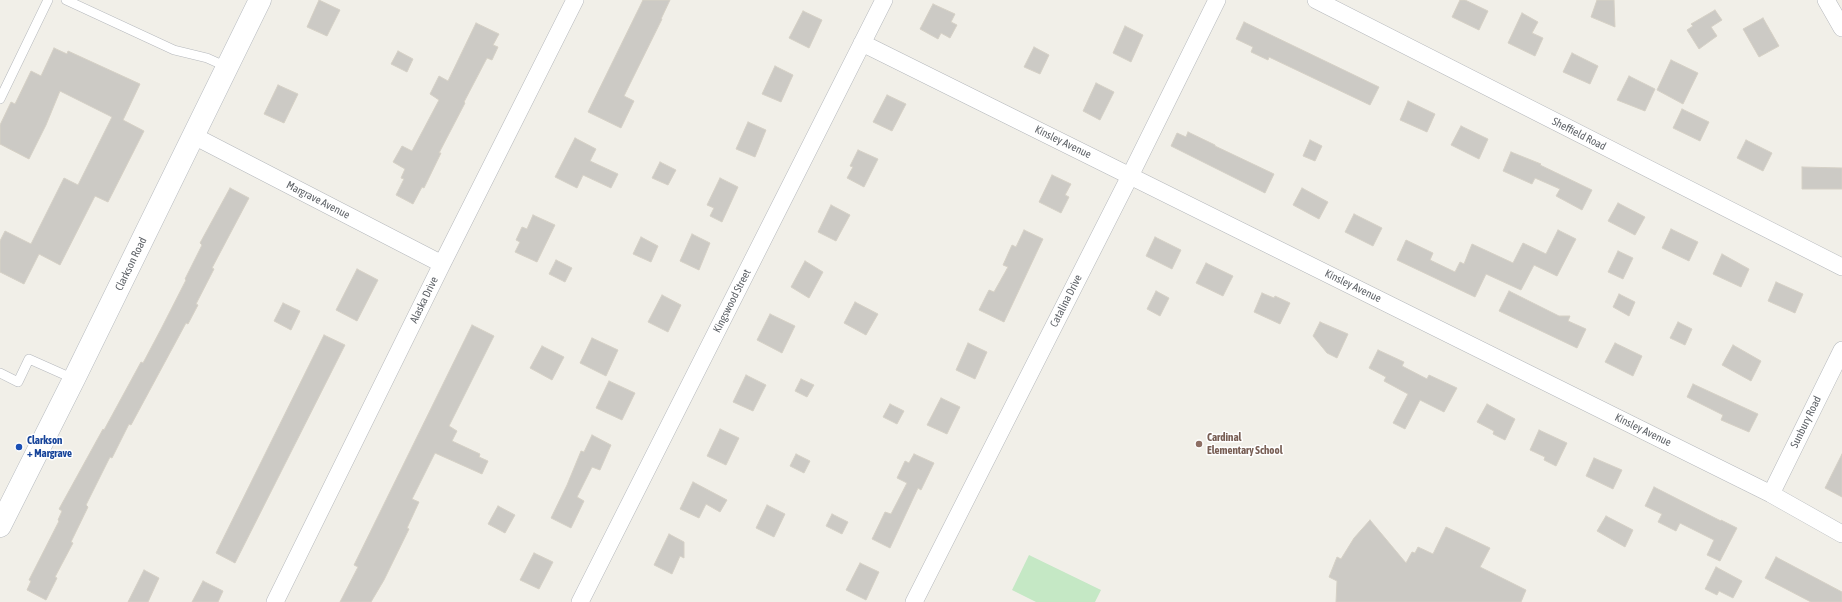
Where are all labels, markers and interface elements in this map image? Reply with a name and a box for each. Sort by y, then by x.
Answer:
street label: Sheffield Road [1550,115,1608,153]
street label: Kinsley Avenue [1033,123,1093,161]
street label: Margrave Avenue [284,178,352,222]
street label: Clarkson Road [112,235,150,293]
street label: Kingswood Street [710,267,754,335]
street label: Kinsley Avenue [1323,267,1383,305]
street label: Catalina Drive [1047,273,1085,329]
street label: Alaska Drive [407,275,441,325]
street label: Sunbury Road [1788,394,1824,450]
street label: Kinsley Avenue [1613,411,1673,449]
place label: Cardinal Elementary School [1207,431,1283,457]
place label: Clarkson + Margrave [27,434,72,460]
marker: Cardinal Elementary School [1194,439,1204,449]
marker: Clarkson + Margrave [14,442,24,452]

